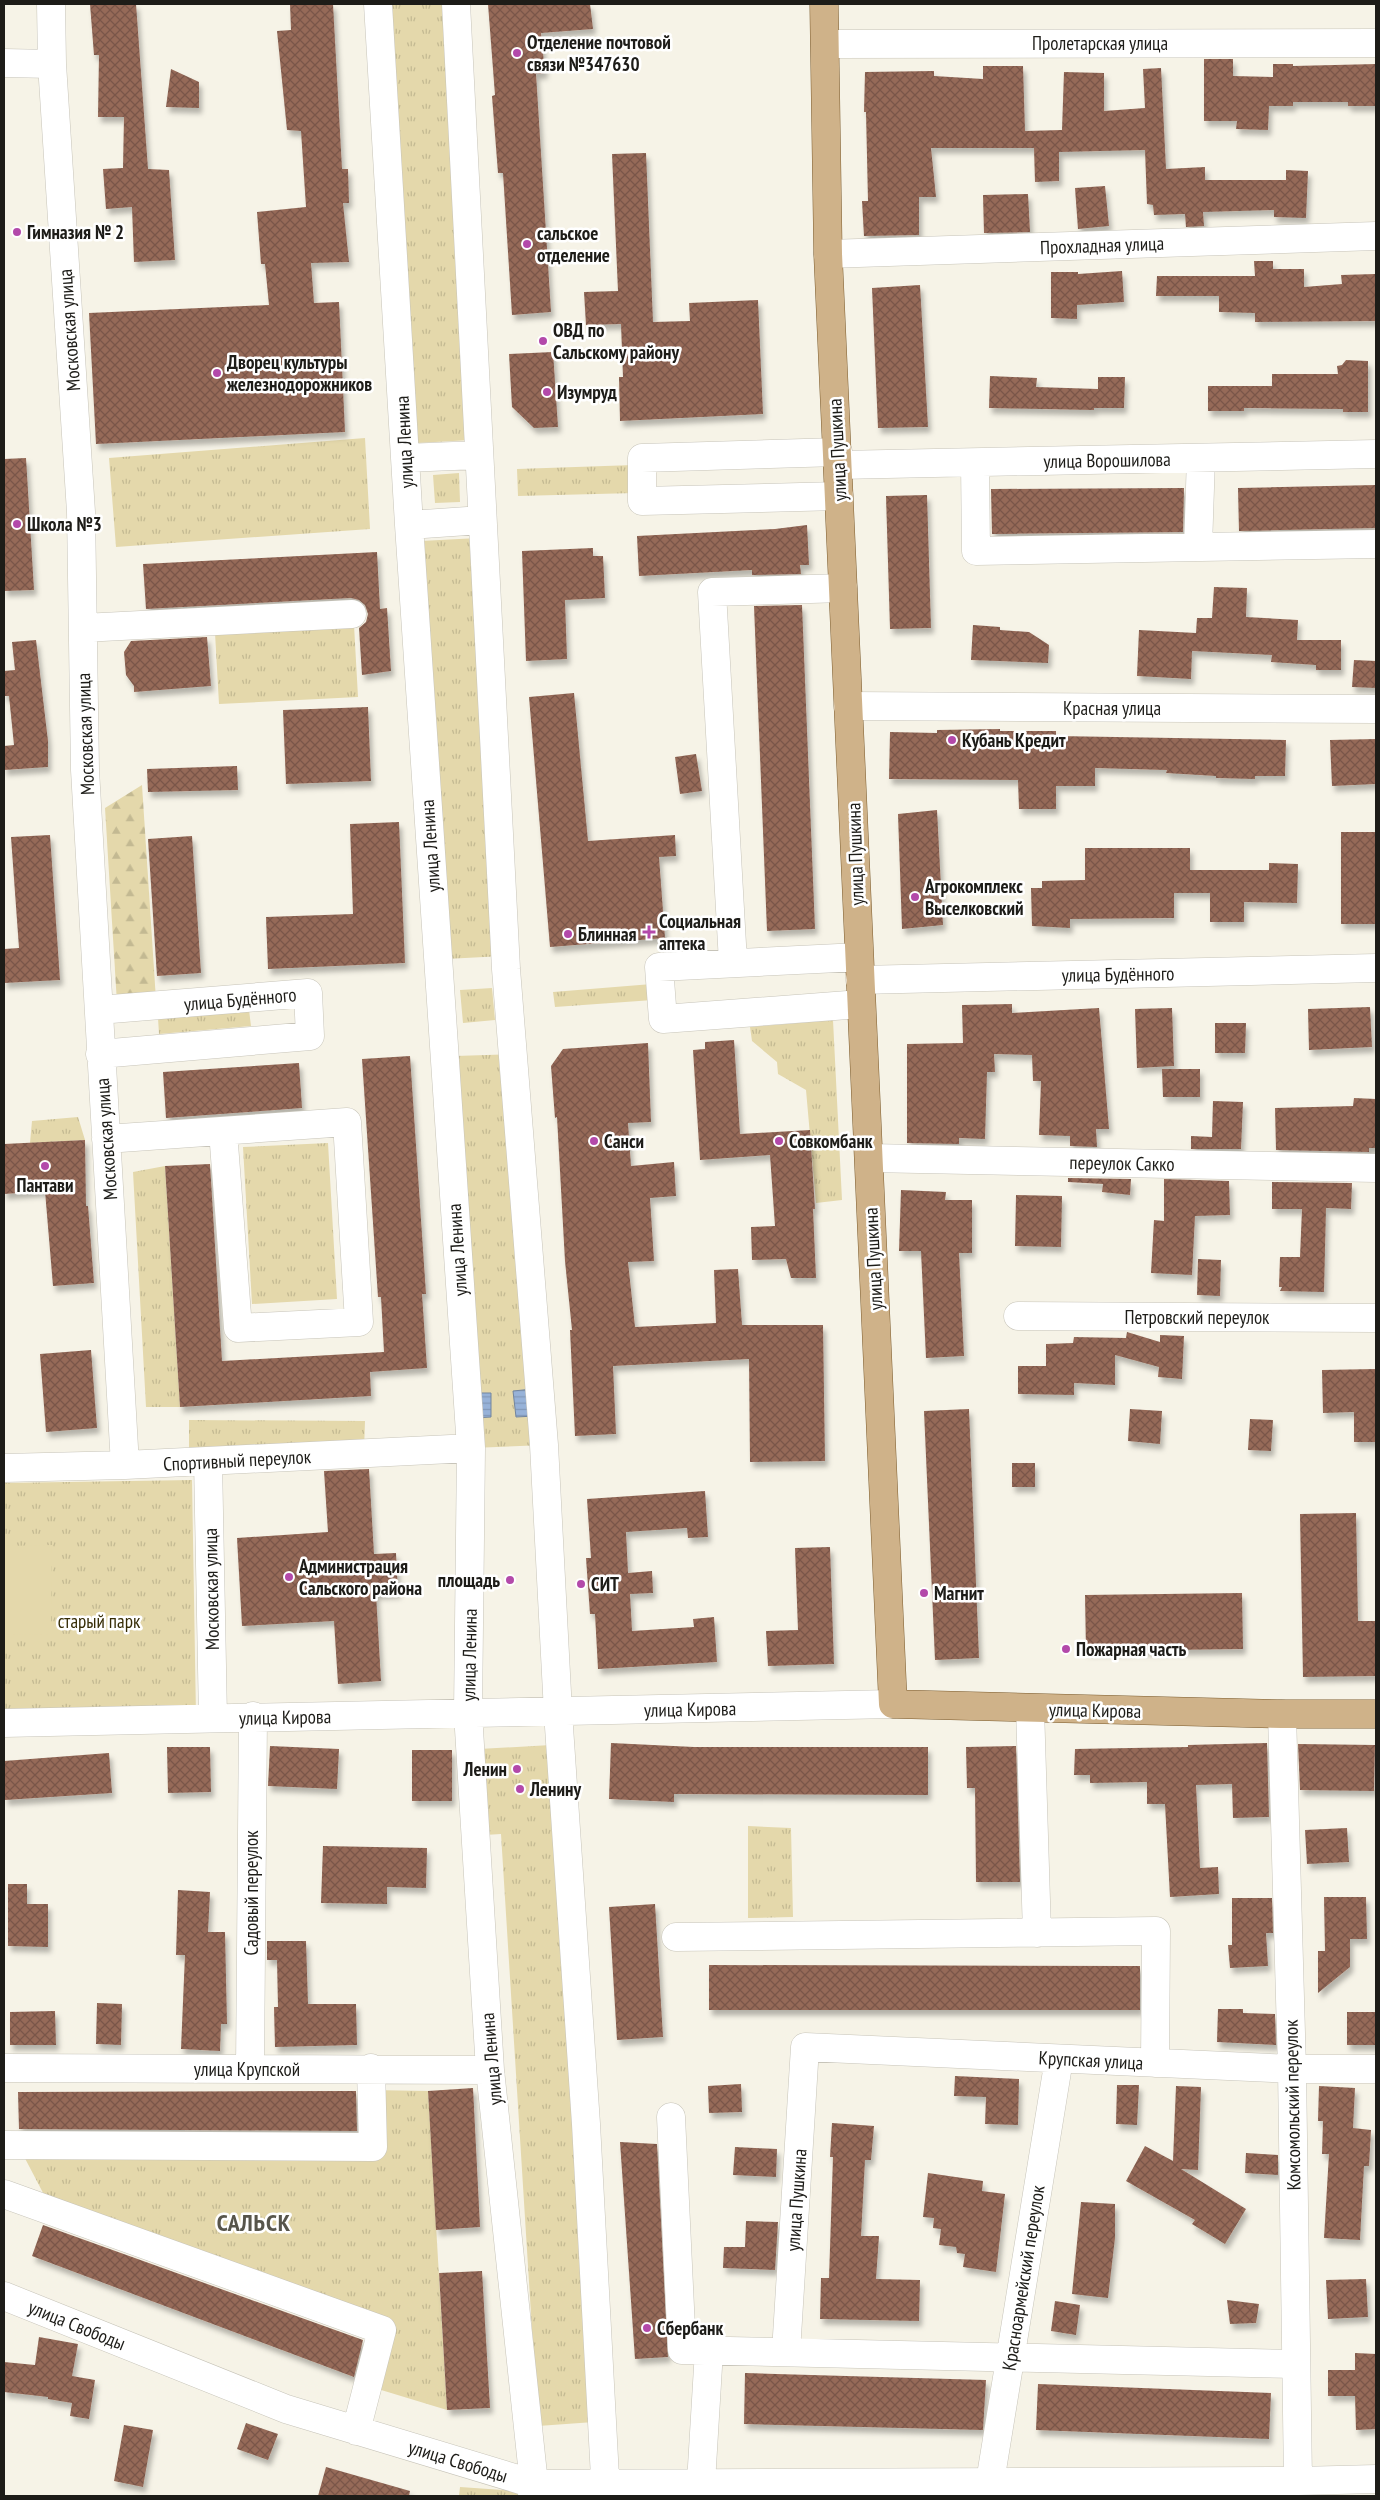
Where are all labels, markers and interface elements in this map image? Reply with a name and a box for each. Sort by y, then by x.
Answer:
place label: Отделение почтовой связи №347630 [527,30,671,76]
street label: Пролетарская улица [1032,31,1168,55]
marker: Отделение почтовой связи №347630 [511,47,523,59]
place label: Гимназия № 2 [27,220,124,244]
place label: сальское отделение [537,221,610,267]
marker: Гимназия № 2 [11,226,23,238]
street label: Прохладная улица [1040,231,1164,259]
marker: сальское отделение [521,238,533,250]
street label: Московская улица [53,268,85,392]
place label: ОВД по Сальскому району [553,318,679,364]
marker: ОВД по Сальскому району [537,335,549,347]
place label: Дворец культуры железнодорожников [226,350,372,396]
marker: Дворец культуры железнодорожников [211,367,223,379]
place label: Изумруд [557,380,617,404]
marker: Изумруд [541,386,553,398]
street label: улица Ленина [390,395,418,489]
street label: улица Пушкина [822,398,852,502]
street label: улица Ворошилова [1043,447,1171,473]
place label: Школа №3 [27,512,102,536]
marker: Школа №3 [11,518,23,530]
street label: Московская улица [71,673,99,795]
street label: Красная улица [1063,696,1161,720]
place label: Кубань Кредит [962,728,1066,752]
marker: Кубань Кредит [946,734,958,746]
street label: улица Ленина [415,799,445,893]
street label: улица Пушкина [841,802,869,906]
place label: Агрокомплекс Выселковский [924,874,1024,920]
marker: Агрокомплекс Выселковский [909,891,921,903]
place label: Социальная аптека [659,909,741,955]
place label: Блинная [578,922,637,946]
marker: Социальная аптека [643,926,655,938]
marker: Блинная [562,928,574,940]
street label: улица Будённого [1061,961,1175,987]
street label: улица Будённого [183,982,297,1016]
street label: Московская улица [90,1077,122,1201]
place label: Санси [604,1129,644,1153]
place label: Совкомбанк [789,1129,873,1153]
marker: Санси [588,1135,600,1147]
marker: Совкомбанк [773,1135,785,1147]
street label: переулок Сакко [1069,1150,1175,1176]
marker: Пантави [39,1160,51,1172]
place label: Пантави [16,1173,74,1197]
street label: улица Ленина [442,1203,472,1297]
street label: улица Пушкина [858,1207,888,1311]
street label: Петровский переулок [1125,1305,1270,1329]
street label: Спортивный переулок [162,1444,312,1476]
street label: Московская улица [198,1528,224,1650]
place label: Администрация Сальского района [298,1554,422,1600]
place label: площадь [438,1568,500,1592]
marker: Администрация Сальского района [283,1571,295,1583]
place label: СИТ [591,1572,619,1596]
marker: площадь [504,1574,516,1586]
marker: СИТ [575,1578,587,1590]
place label: Магнит [934,1581,984,1605]
marker: Магнит [918,1587,930,1599]
street label: улица Ленина [456,1608,482,1702]
park label: старый парк [58,1609,141,1633]
place label: Пожарная часть [1076,1637,1187,1661]
marker: Пожарная часть [1060,1643,1072,1655]
street label: улица Кирова [644,1696,736,1722]
street label: улица Кирова [1049,1697,1141,1723]
street label: улица Кирова [239,1704,331,1730]
place label: Ленин [463,1757,507,1781]
marker: Ленин [511,1763,523,1775]
place label: Ленину [529,1777,581,1801]
marker: Ленину [514,1783,526,1795]
street label: Садовый переулок [239,1830,263,1956]
street label: улица Ленина [475,2012,507,2106]
street label: Комсомольский переулок [1278,2019,1305,2191]
street label: Крупская улица [1038,2045,1144,2075]
street label: улица Крупской [194,2057,300,2081]
street label: улица Пушкина [780,2148,812,2252]
street label: Красноармейский переулок [996,2183,1050,2372]
district label: САЛЬСК [217,2207,291,2238]
street label: улица Свободы [25,2295,129,2355]
place label: Сбербанк [657,2316,724,2340]
marker: Сбербанк [641,2322,653,2334]
street label: улица Свободы [405,2435,511,2487]

